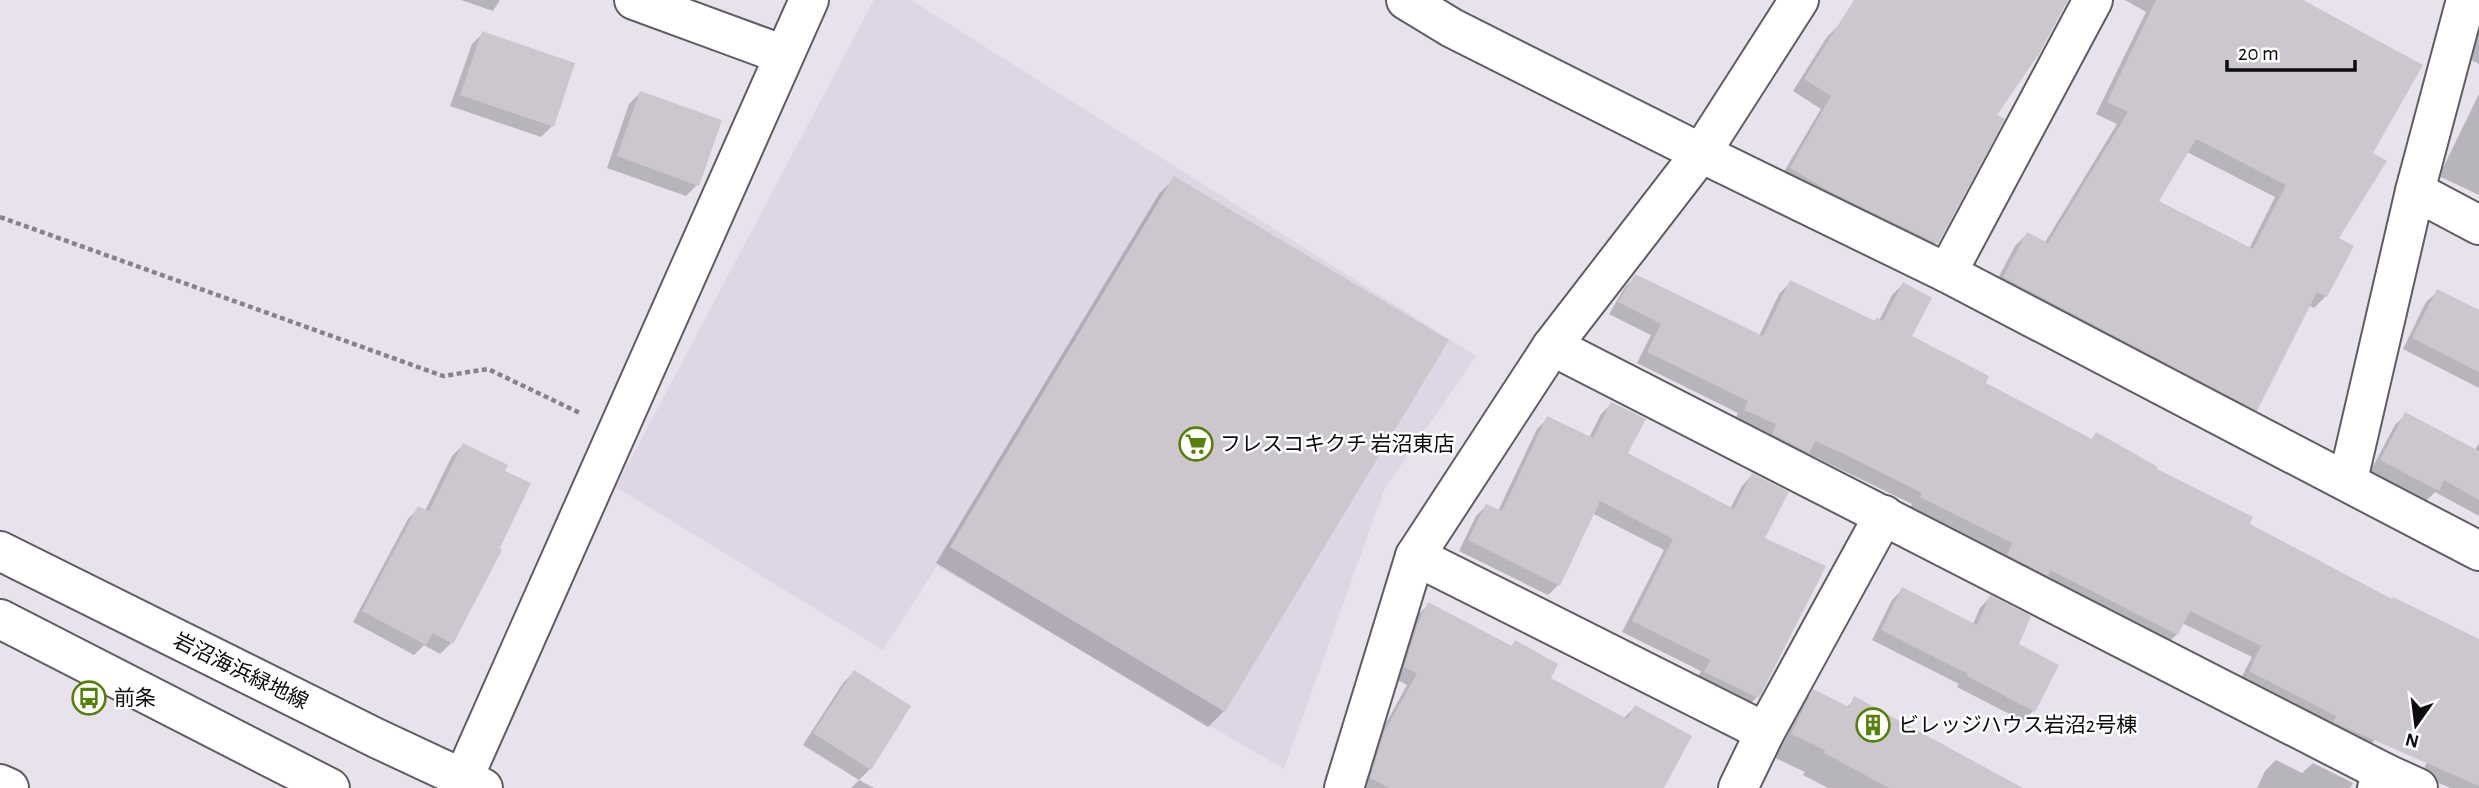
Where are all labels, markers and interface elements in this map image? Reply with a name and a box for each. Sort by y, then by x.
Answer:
scale bar [2227,28,2355,72]
text: 20 m [2238,43,2279,64]
supermarket icon: フレスコキクチ 岩沼東店 [1177,425,1215,463]
place label: フレスコキクチ 岩沼東店 [1220,433,1454,455]
street label: 岩沼海浜緑地線 [170,629,312,713]
bus stop icon: 前条 [70,679,108,717]
place label: 前条 [114,687,156,709]
north arrow [2381,690,2451,760]
building icon: ビレッジハウス岩沼2号棟 [1854,706,1892,744]
place label: ビレッジハウス岩沼2号棟 [1898,714,2137,736]
text: N [2404,729,2421,751]

